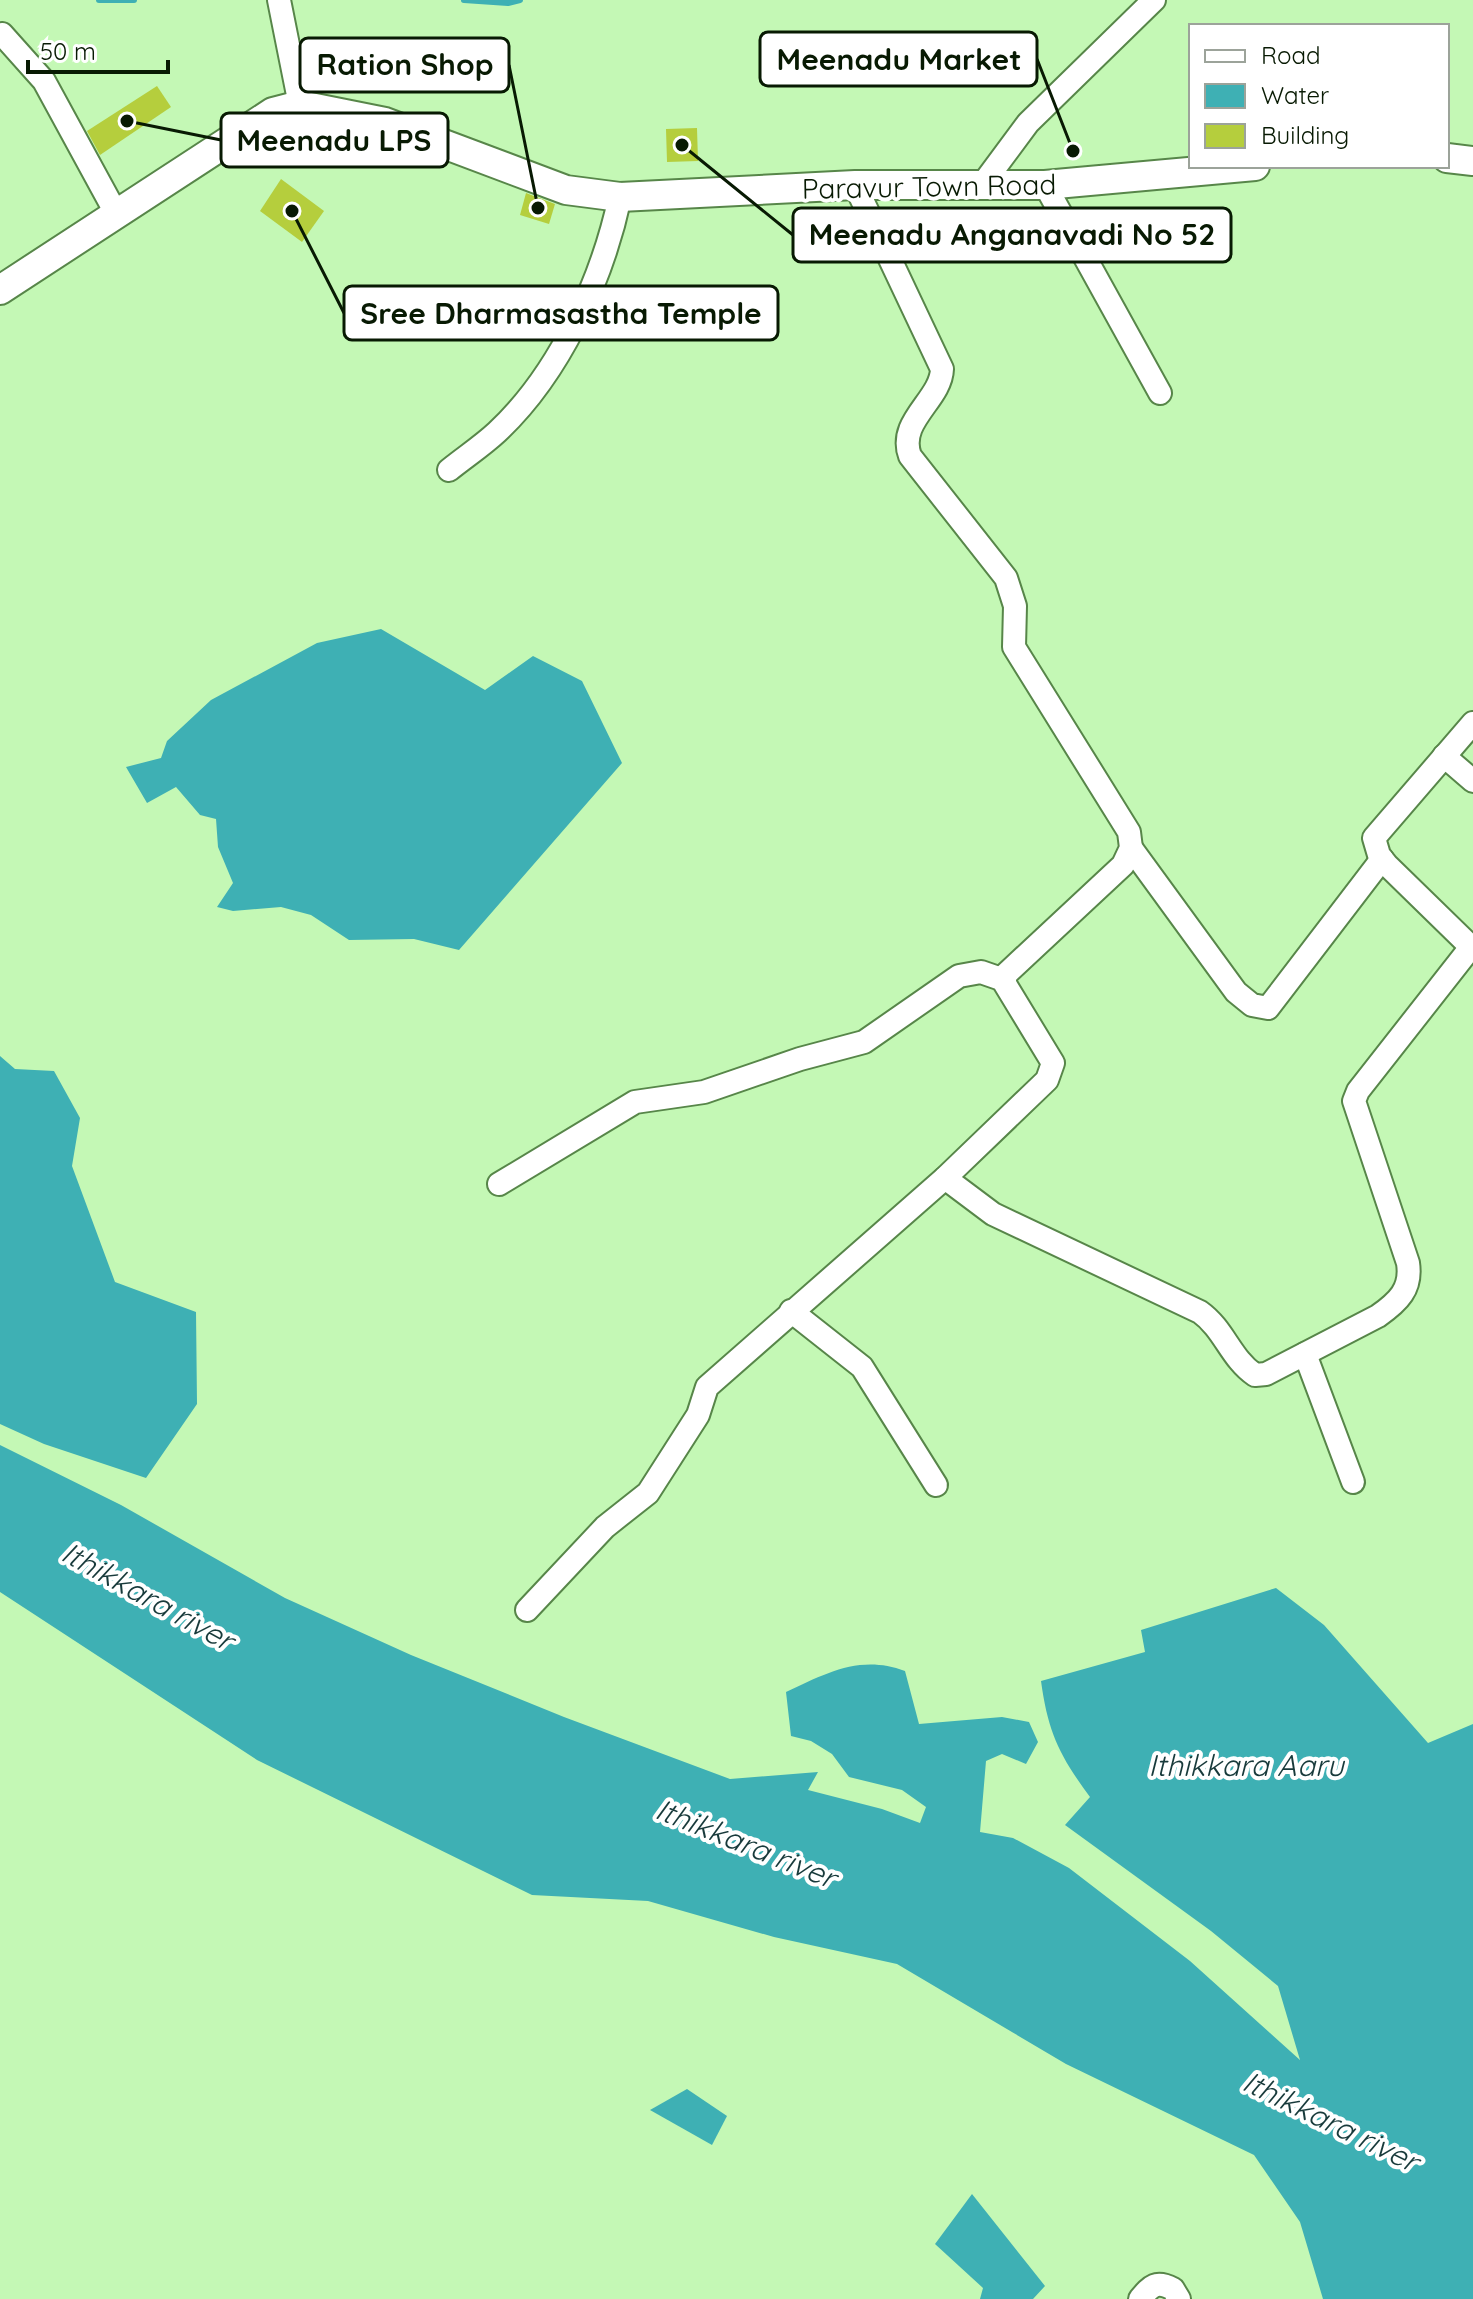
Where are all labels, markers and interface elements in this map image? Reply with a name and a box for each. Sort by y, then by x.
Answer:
scale bar [28,24,168,74]
legend [1189,24,1449,168]
callout: Meenadu Market [760,32,1037,86]
text: 50 m [40,36,96,66]
callout: Ration Shop [300,38,509,92]
text: Meenadu Market [777,40,1021,78]
text: Road [1261,40,1321,70]
text: Ration Shop [317,45,493,83]
text: Water [1261,80,1329,110]
callout: Meenadu LPS [221,113,448,167]
text: Building [1261,120,1349,150]
text: Meenadu LPS [237,121,431,159]
street label: Paravur Town Road [801,166,1057,206]
callout: Meenadu Anganavadi No 52 [793,208,1231,262]
text: Meenadu Anganavadi No 52 [809,215,1215,253]
callout: Sree Dharmasastha Temple [344,286,778,340]
text: Sree Dharmasastha Temple [360,294,762,332]
water label: Ithikkara river [55,1533,244,1661]
water label: Ithikkara Aaru [1148,1746,1346,1784]
water label: Ithikkara river [650,1790,845,1898]
water label: Ithikkara river [1237,2062,1428,2181]

